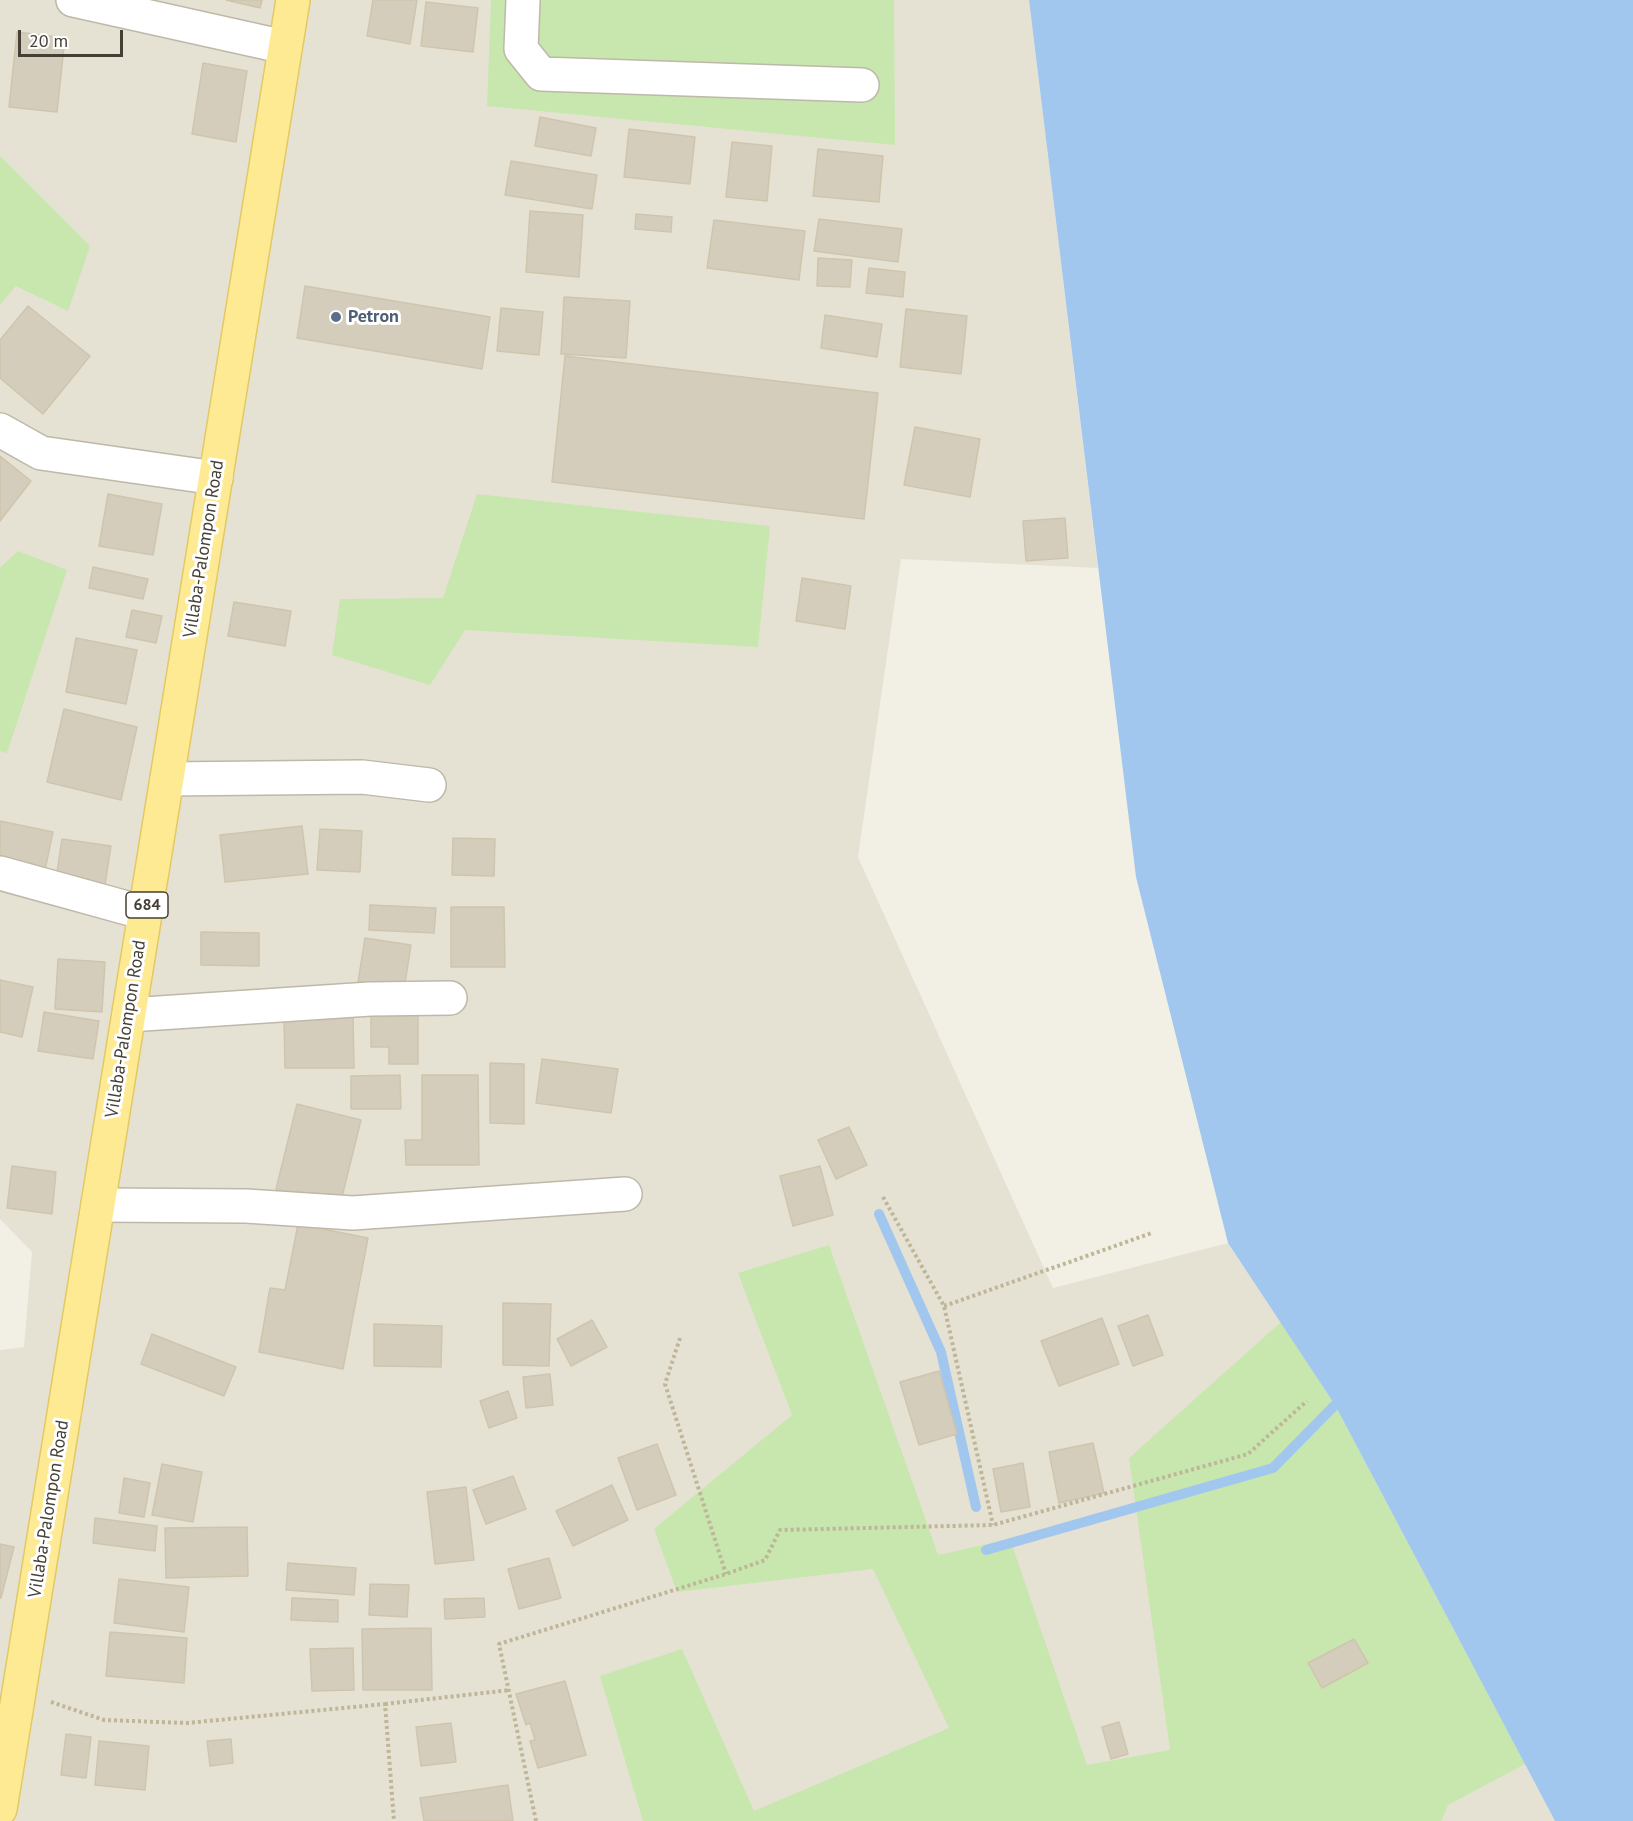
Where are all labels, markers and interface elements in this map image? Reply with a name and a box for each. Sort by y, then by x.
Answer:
scale bar [21,18,126,56]
text: 20 m [29,29,68,52]
place label: Petron [348,306,399,328]
marker: Petron [329,310,343,324]
street label: Villaba-Palompon Road [179,459,229,639]
road number: 684 [126,892,168,918]
street label: Villaba-Palompon Road [101,939,151,1119]
street label: Villaba-Palompon Road [24,1419,74,1599]

